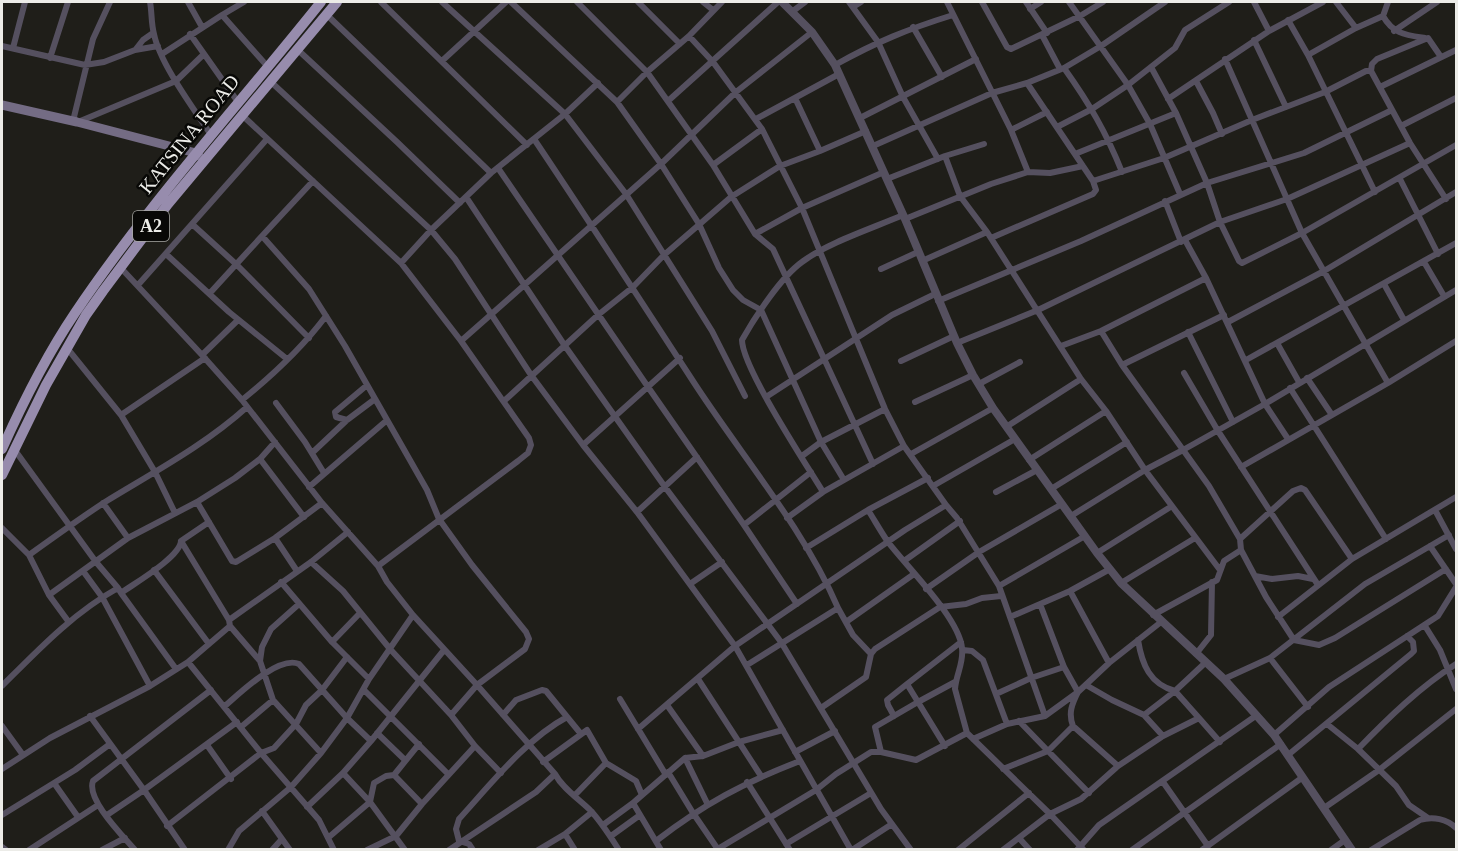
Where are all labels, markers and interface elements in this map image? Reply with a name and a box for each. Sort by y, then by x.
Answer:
street label: KATSINA ROAD [134,70,244,198]
road number: A2 [133,211,169,241]

